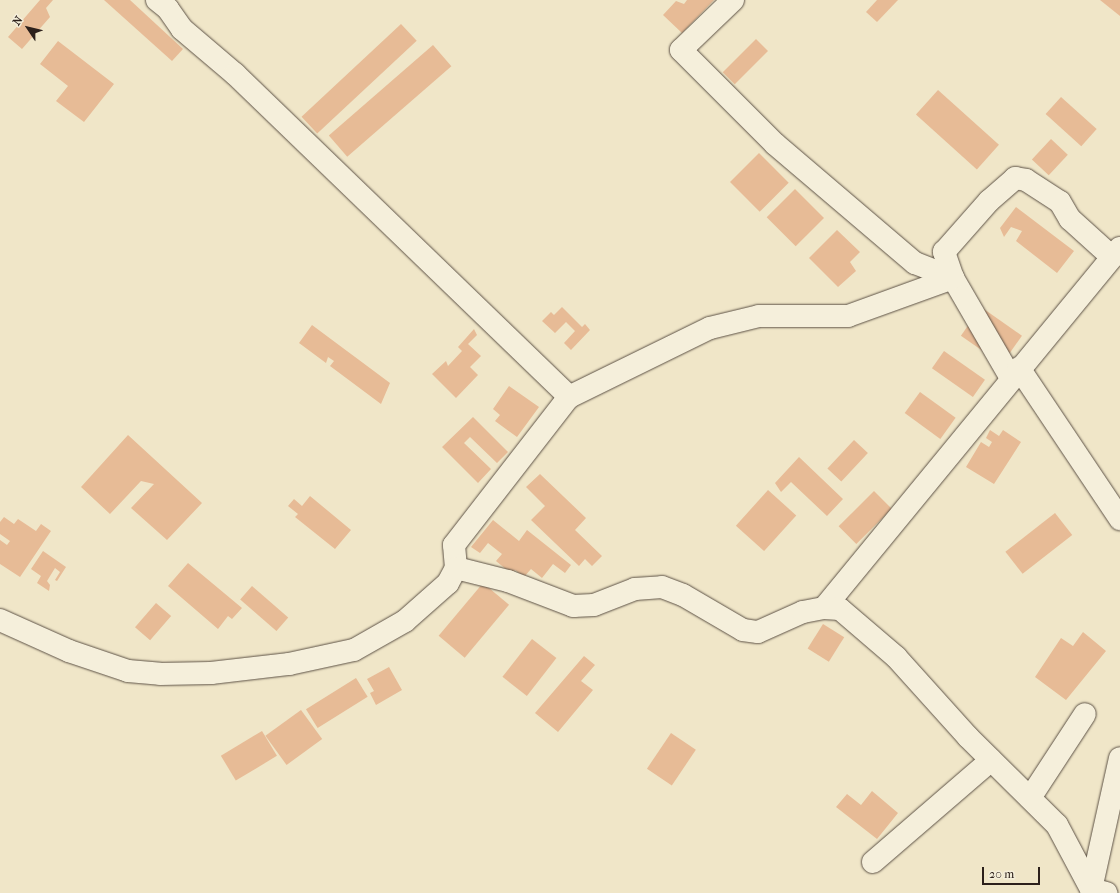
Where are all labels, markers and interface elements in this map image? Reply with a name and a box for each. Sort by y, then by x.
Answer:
north arrow [8,8,48,48]
text: N [10,14,25,28]
scale bar [984,859,1042,885]
text: 20 m [989,867,1014,881]

